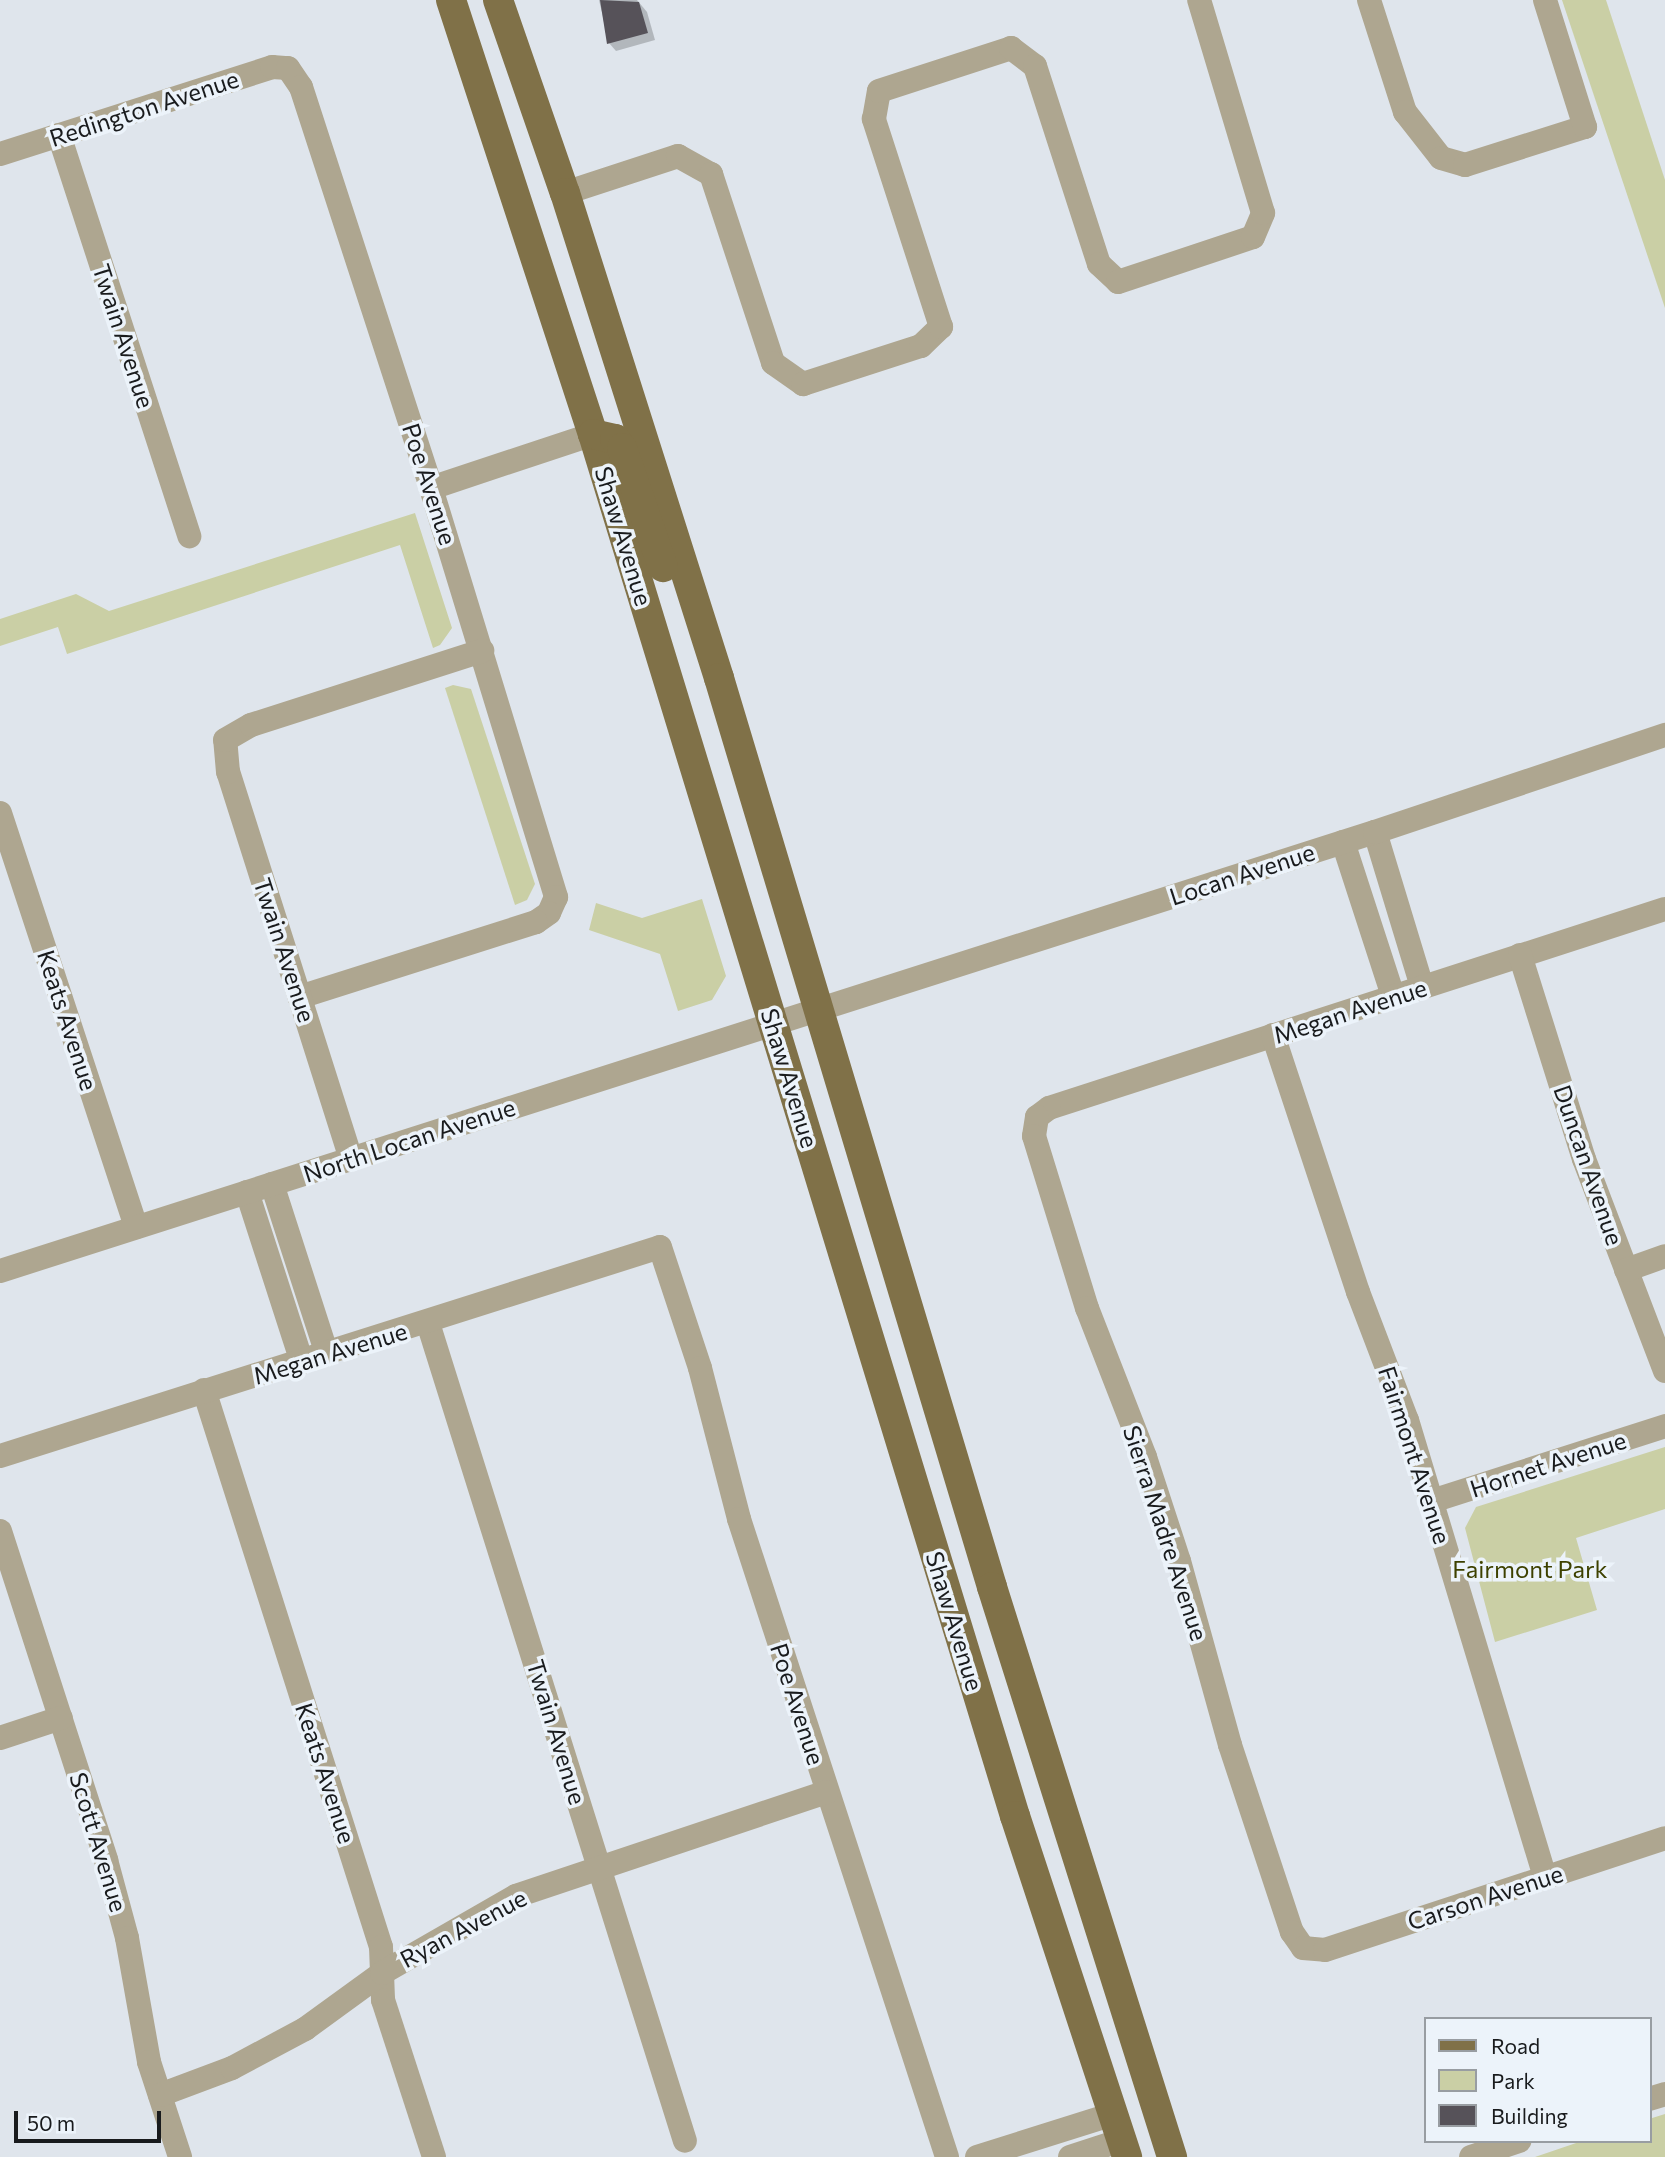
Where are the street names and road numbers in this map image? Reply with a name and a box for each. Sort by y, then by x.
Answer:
street label: Redington Avenue [46,64,242,152]
street label: Twain Avenue [87,260,161,412]
street label: Poe Avenue [397,420,463,548]
street label: Shaw Avenue [589,463,659,609]
street label: Locan Avenue [1166,837,1318,911]
street label: Twain Avenue [248,874,322,1026]
street label: Keats Avenue [32,946,104,1094]
street label: Megan Avenue [1270,973,1430,1049]
street label: Shaw Avenue [755,1005,825,1151]
street label: Duncan Avenue [1548,1081,1630,1249]
street label: North Locan Avenue [299,1092,519,1188]
street label: Megan Avenue [250,1316,410,1390]
street label: Fairmont Avenue [1373,1363,1457,1547]
street label: Sierra Madre Avenue [1118,1422,1214,1644]
street label: Hornet Avenue [1466,1425,1630,1503]
street label: Shaw Avenue [920,1548,990,1694]
street label: Poe Avenue [765,1640,831,1768]
street label: Twain Avenue [521,1656,593,1808]
street label: Keats Avenue [290,1699,362,1847]
street label: Scott Avenue [64,1769,134,1915]
street label: Carson Avenue [1404,1858,1566,1936]
street label: Ryan Avenue [395,1883,531,1973]

